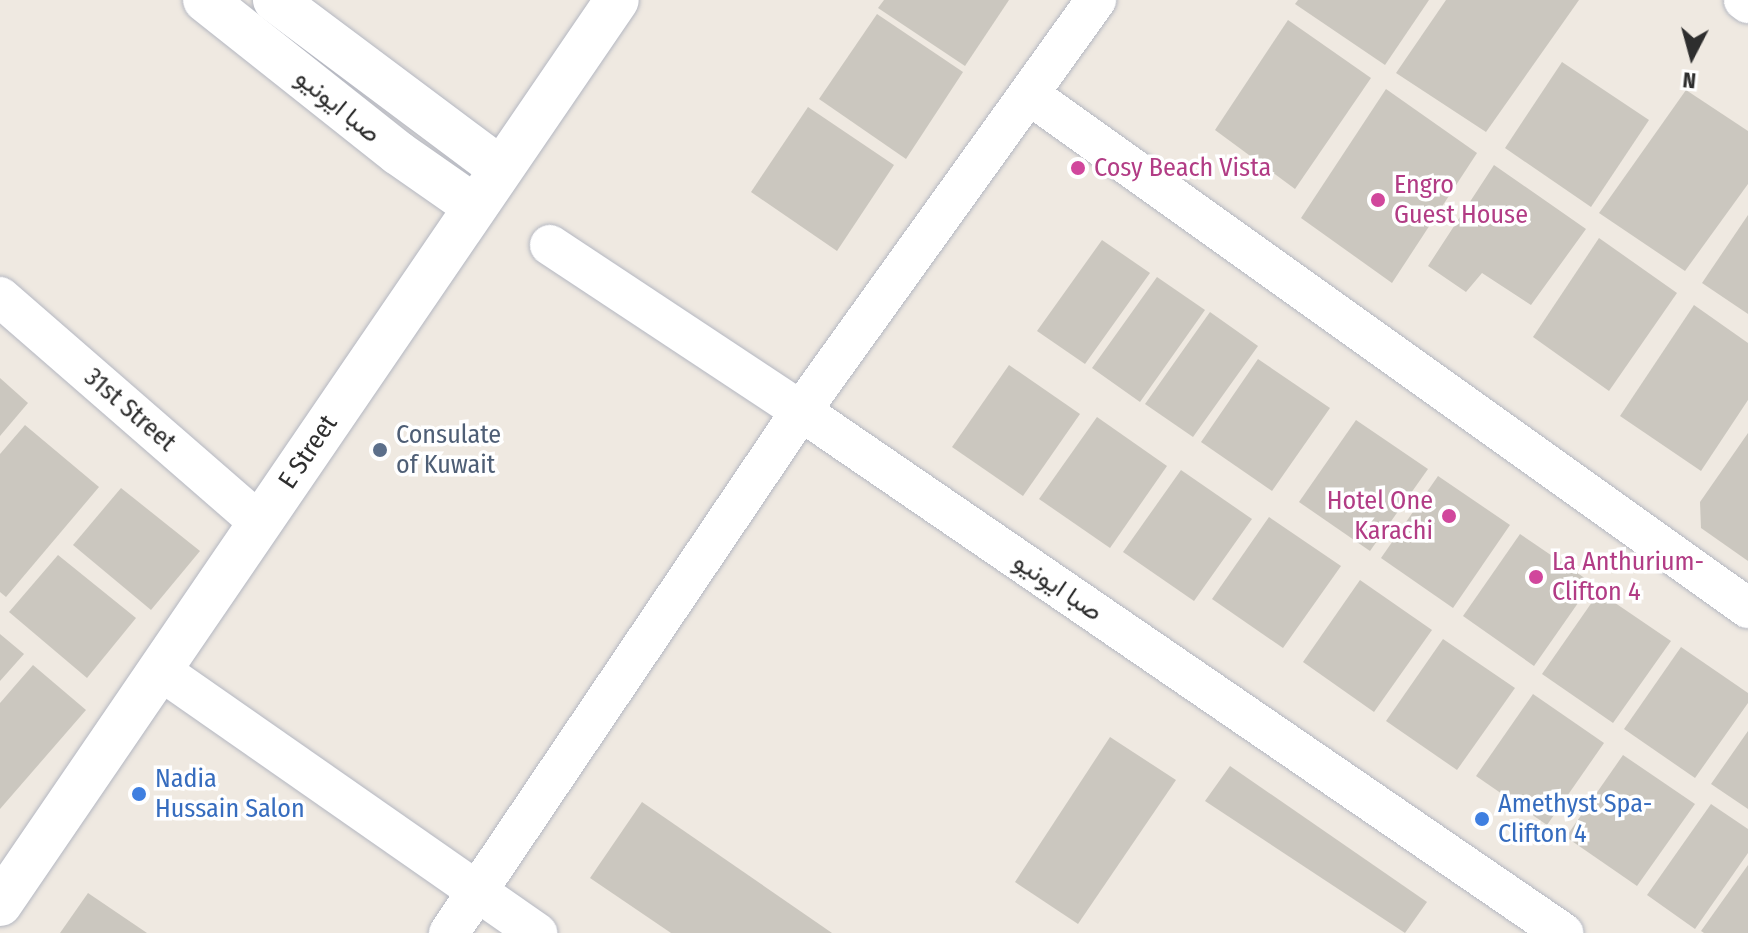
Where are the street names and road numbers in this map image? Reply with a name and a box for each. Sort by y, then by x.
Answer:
street label: صبا ایونیو [289,62,387,150]
street label: 31st Street [78,362,182,458]
street label: E Street [272,409,344,495]
street label: صبا ایونیو [1008,546,1108,628]

